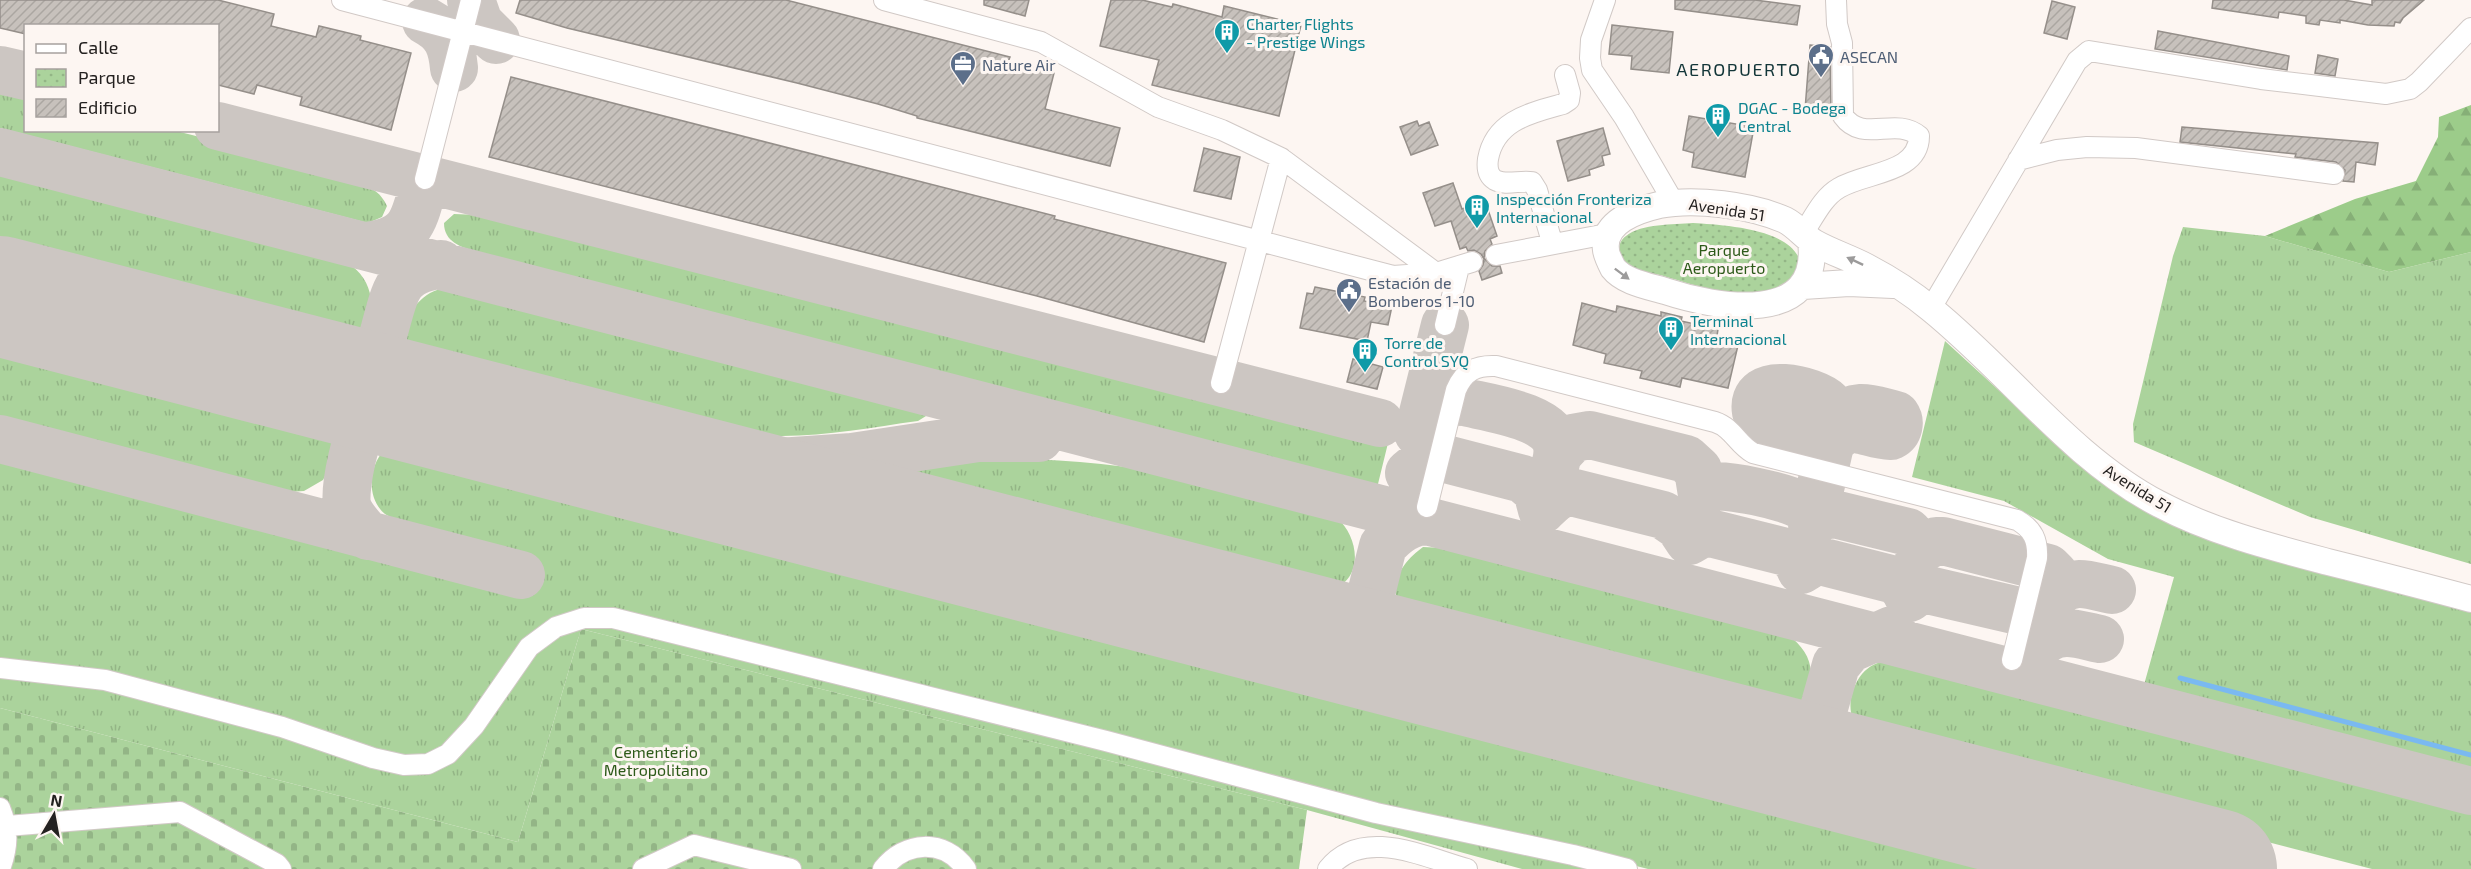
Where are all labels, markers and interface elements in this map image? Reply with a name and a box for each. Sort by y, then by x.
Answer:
place label: Charter Flights - Prestige Wings [1246,14,1366,51]
building icon: Charter Flights - Prestige Wings [1212,17,1242,55]
legend [24,24,219,132]
text: Calle [78,36,119,58]
public building icon: ASECAN [1806,41,1836,79]
place label: ASECAN [1840,47,1898,66]
office icon: Nature Air [948,49,978,87]
place label: Nature Air [982,55,1056,74]
district label: AEROPUERTO [1676,58,1802,80]
text: Parque [78,66,136,88]
text: Edificio [78,96,137,118]
place label: DGAC - Bodega Central [1738,98,1846,135]
building icon: DGAC - Bodega Central [1703,101,1733,139]
place label: Inspección Fronteriza Internacional [1496,189,1652,226]
building icon: Inspección Fronteriza Internacional [1462,192,1492,230]
street label: Avenida 51 [1688,194,1766,224]
park label: Parque Aeropuerto [1683,240,1765,277]
one-way arrow [1846,257,1863,266]
one-way arrow [1613,268,1629,280]
place label: Estación de Bomberos 1-10 [1368,273,1475,310]
public building icon: Estación de Bomberos 1-10 [1334,276,1364,314]
place label: Terminal Internacional [1690,311,1787,348]
building icon: Terminal Internacional [1656,314,1686,352]
place label: Torre de Control SYQ [1384,333,1469,371]
building icon: Torre de Control SYQ [1350,336,1380,374]
street label: Avenida 51 [2101,460,2175,516]
park label: Cementerio Metropolitano [604,742,708,779]
north arrow [24,785,84,845]
text: N [49,789,64,810]

